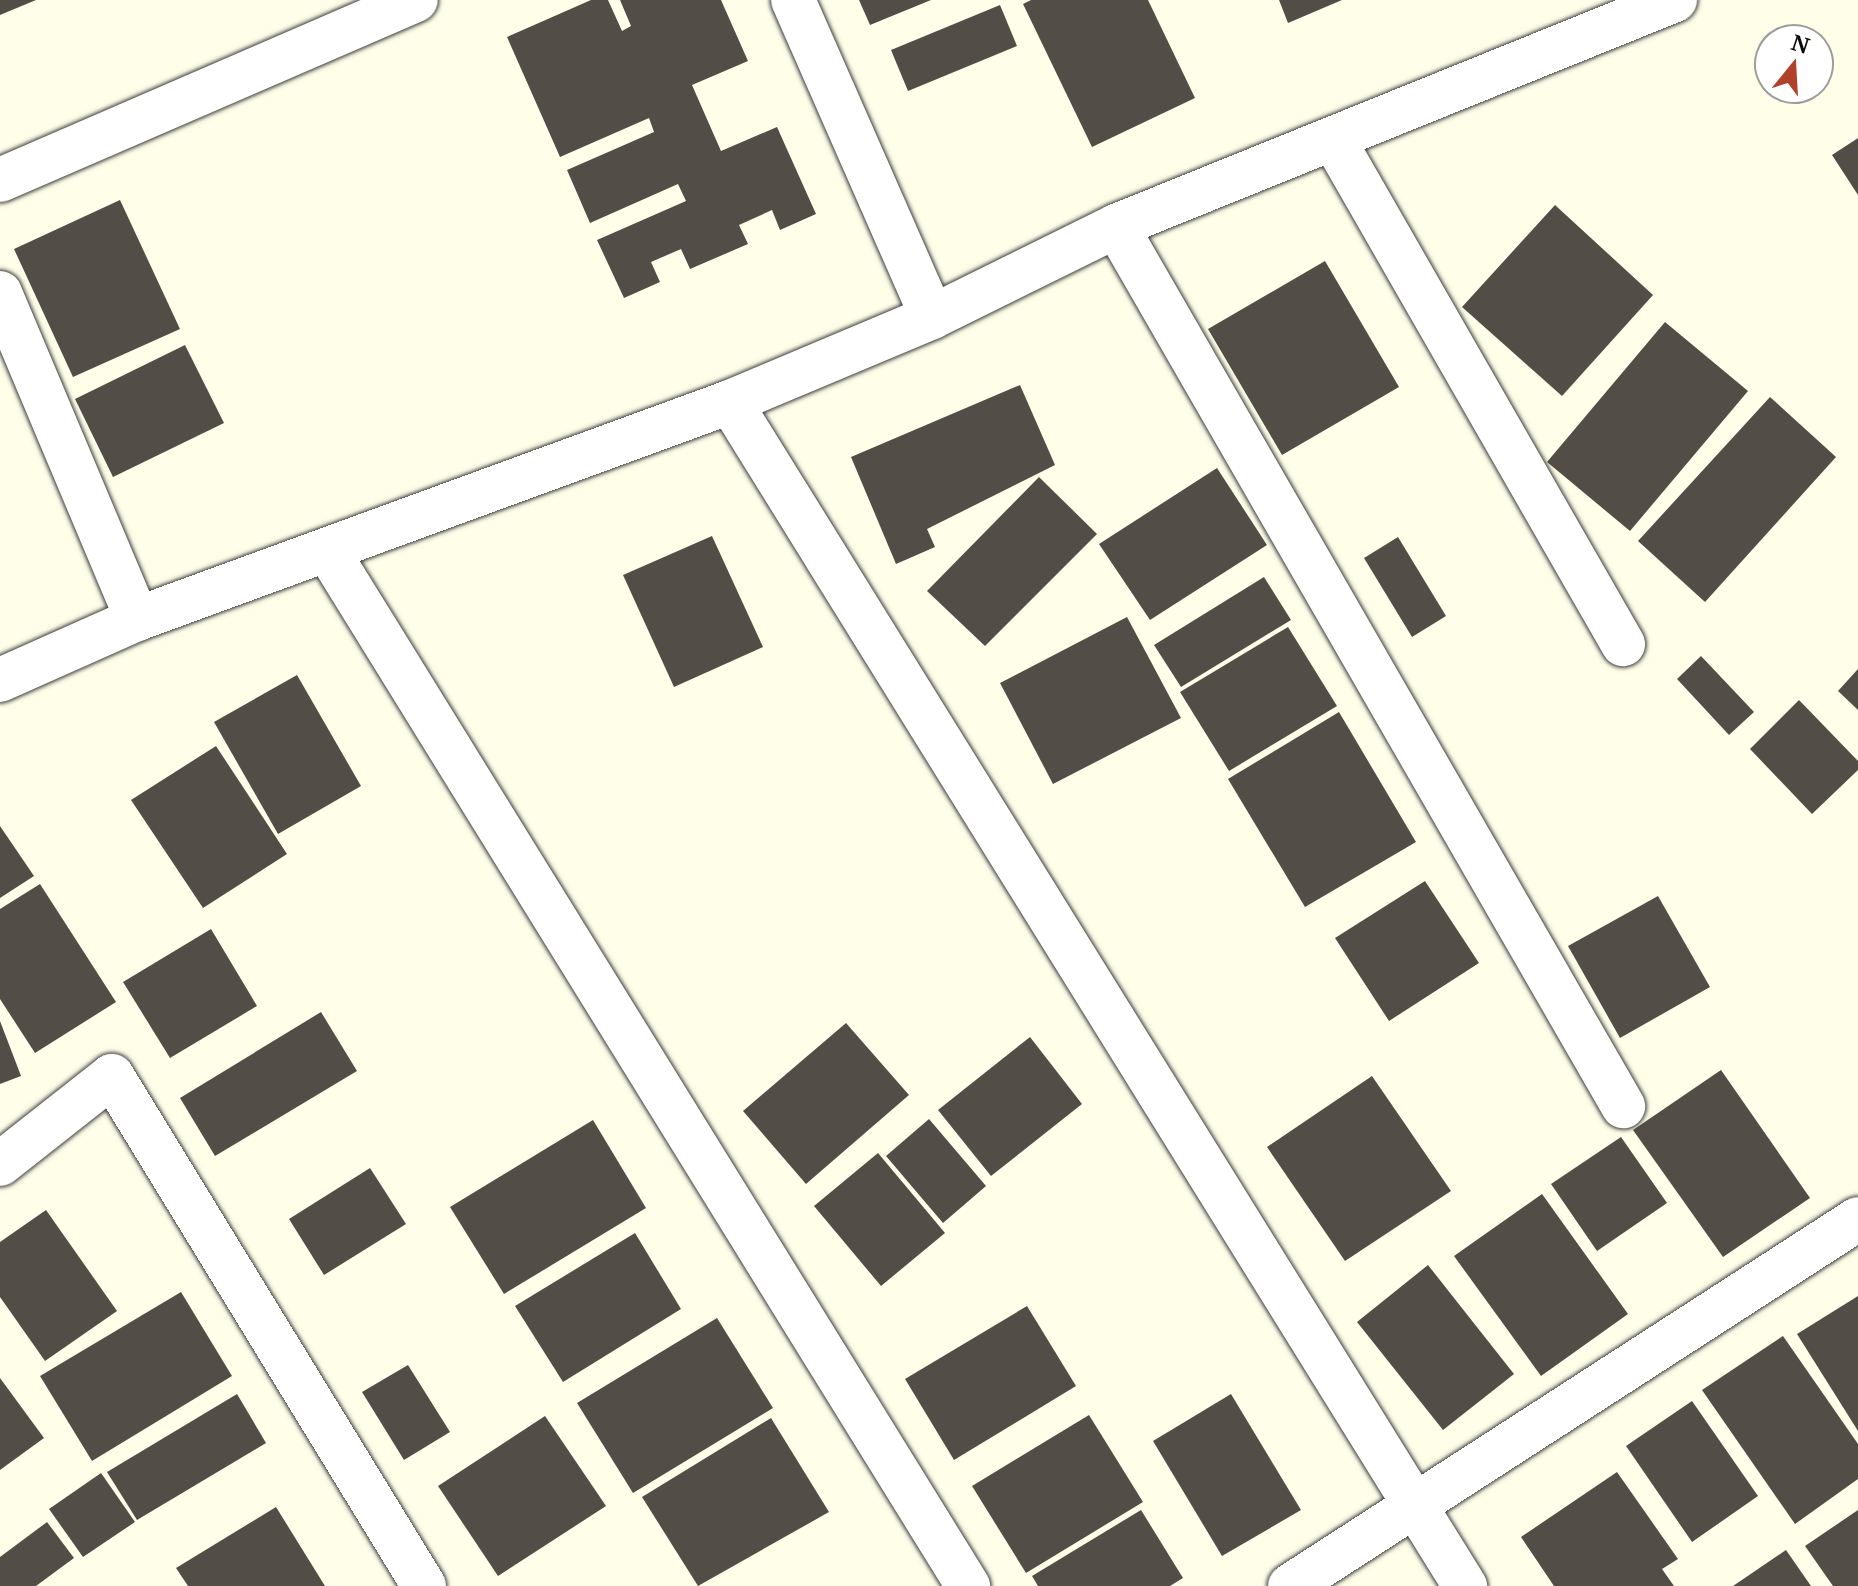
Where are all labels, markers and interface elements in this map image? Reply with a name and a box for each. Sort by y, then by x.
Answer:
north arrow [1754,24,1834,104]
text: N [1788,26,1814,60]

